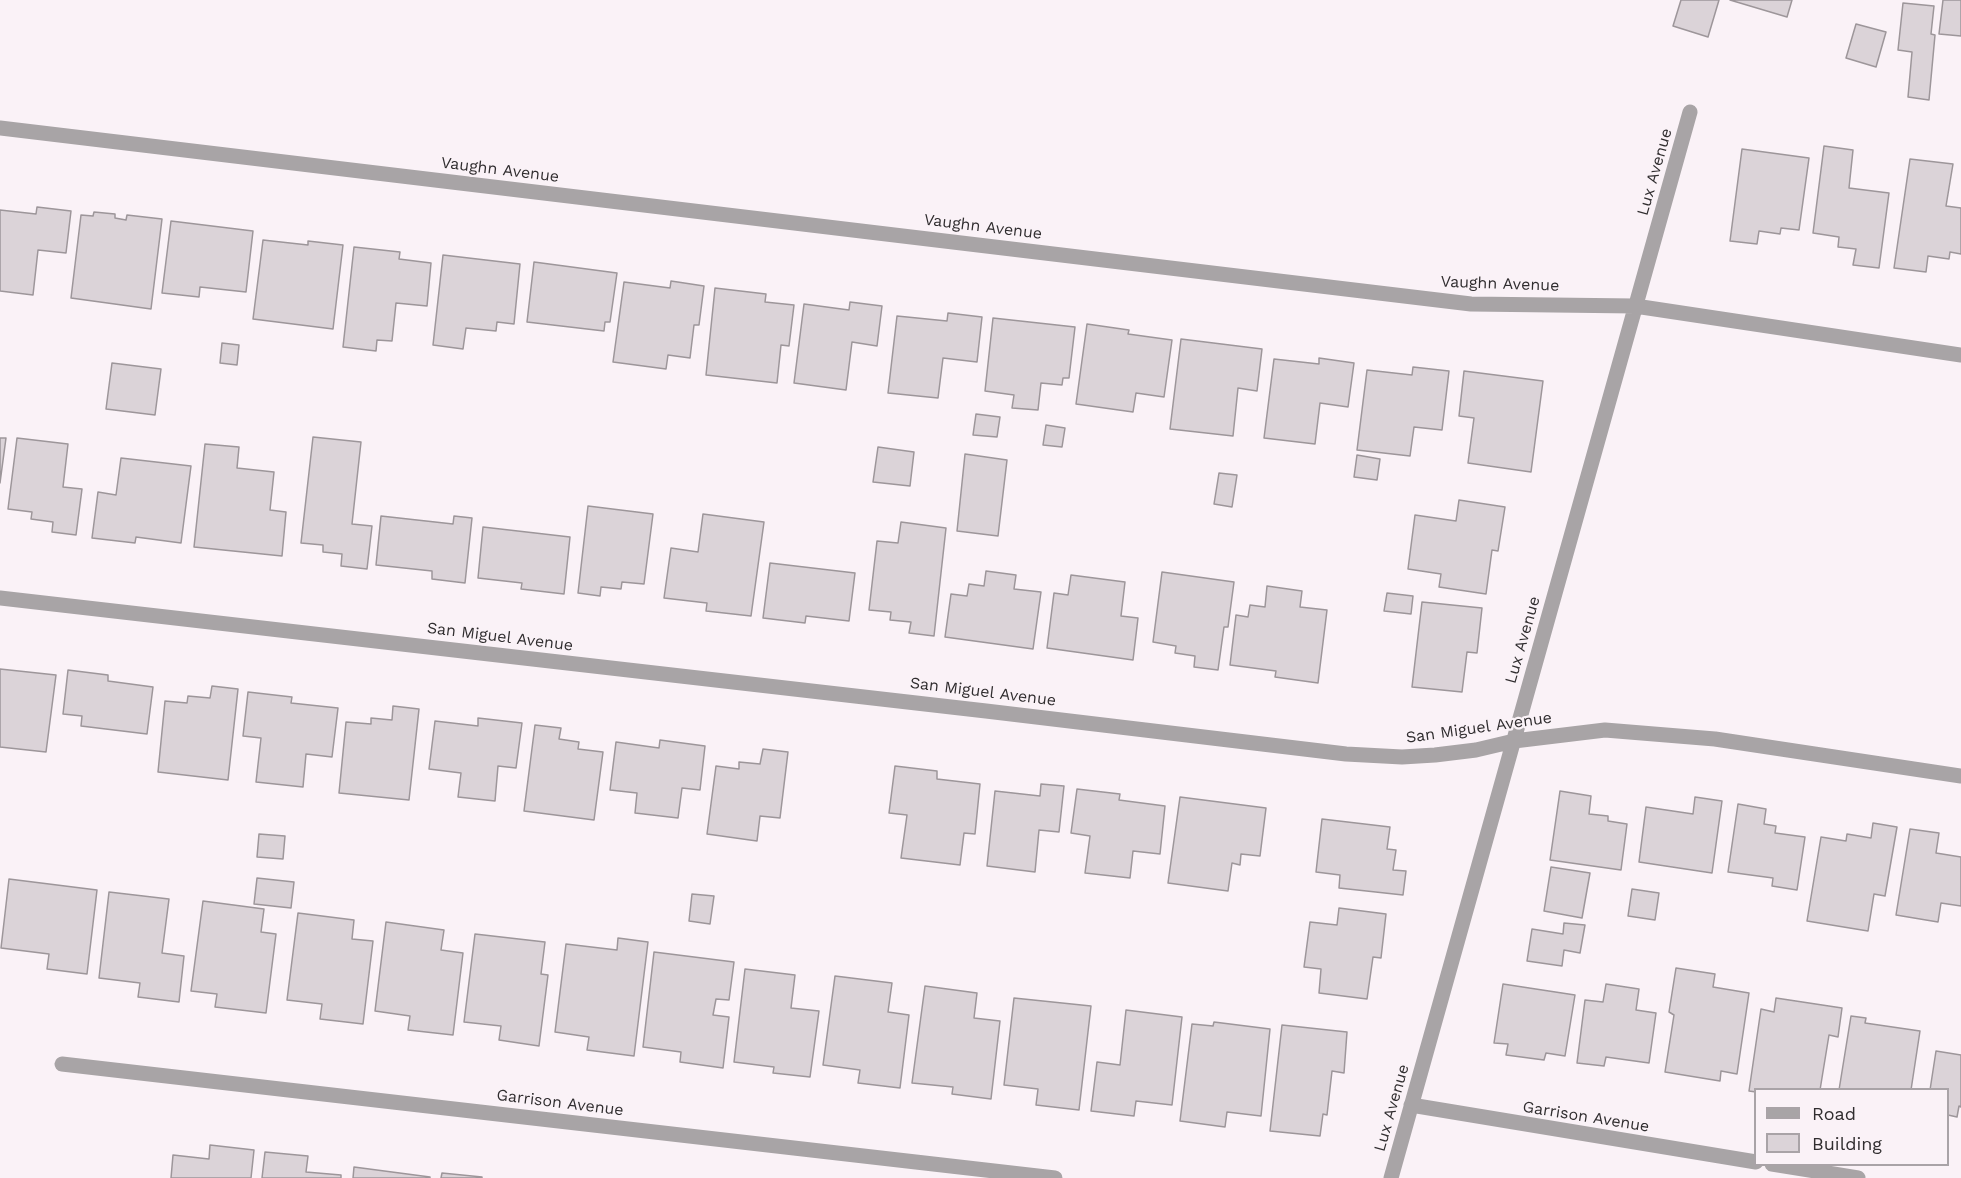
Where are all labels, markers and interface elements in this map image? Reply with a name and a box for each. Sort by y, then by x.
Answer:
street label: Lux Avenue [1633,126,1677,218]
street label: Vaughn Avenue [440,153,560,187]
street label: Vaughn Avenue [923,210,1043,244]
street label: Vaughn Avenue [1440,272,1560,296]
street label: Lux Avenue [1501,594,1545,686]
street label: San Miguel Avenue [426,619,574,655]
street label: San Miguel Avenue [909,674,1057,710]
street label: San Miguel Avenue [1405,708,1553,748]
street label: Lux Avenue [1370,1062,1414,1154]
street label: Garrison Avenue [495,1086,625,1120]
legend [1754,1088,1949,1166]
street label: Garrison Avenue [1521,1098,1651,1136]
text: Road [1812,1103,1856,1124]
text: Building [1812,1133,1882,1154]

